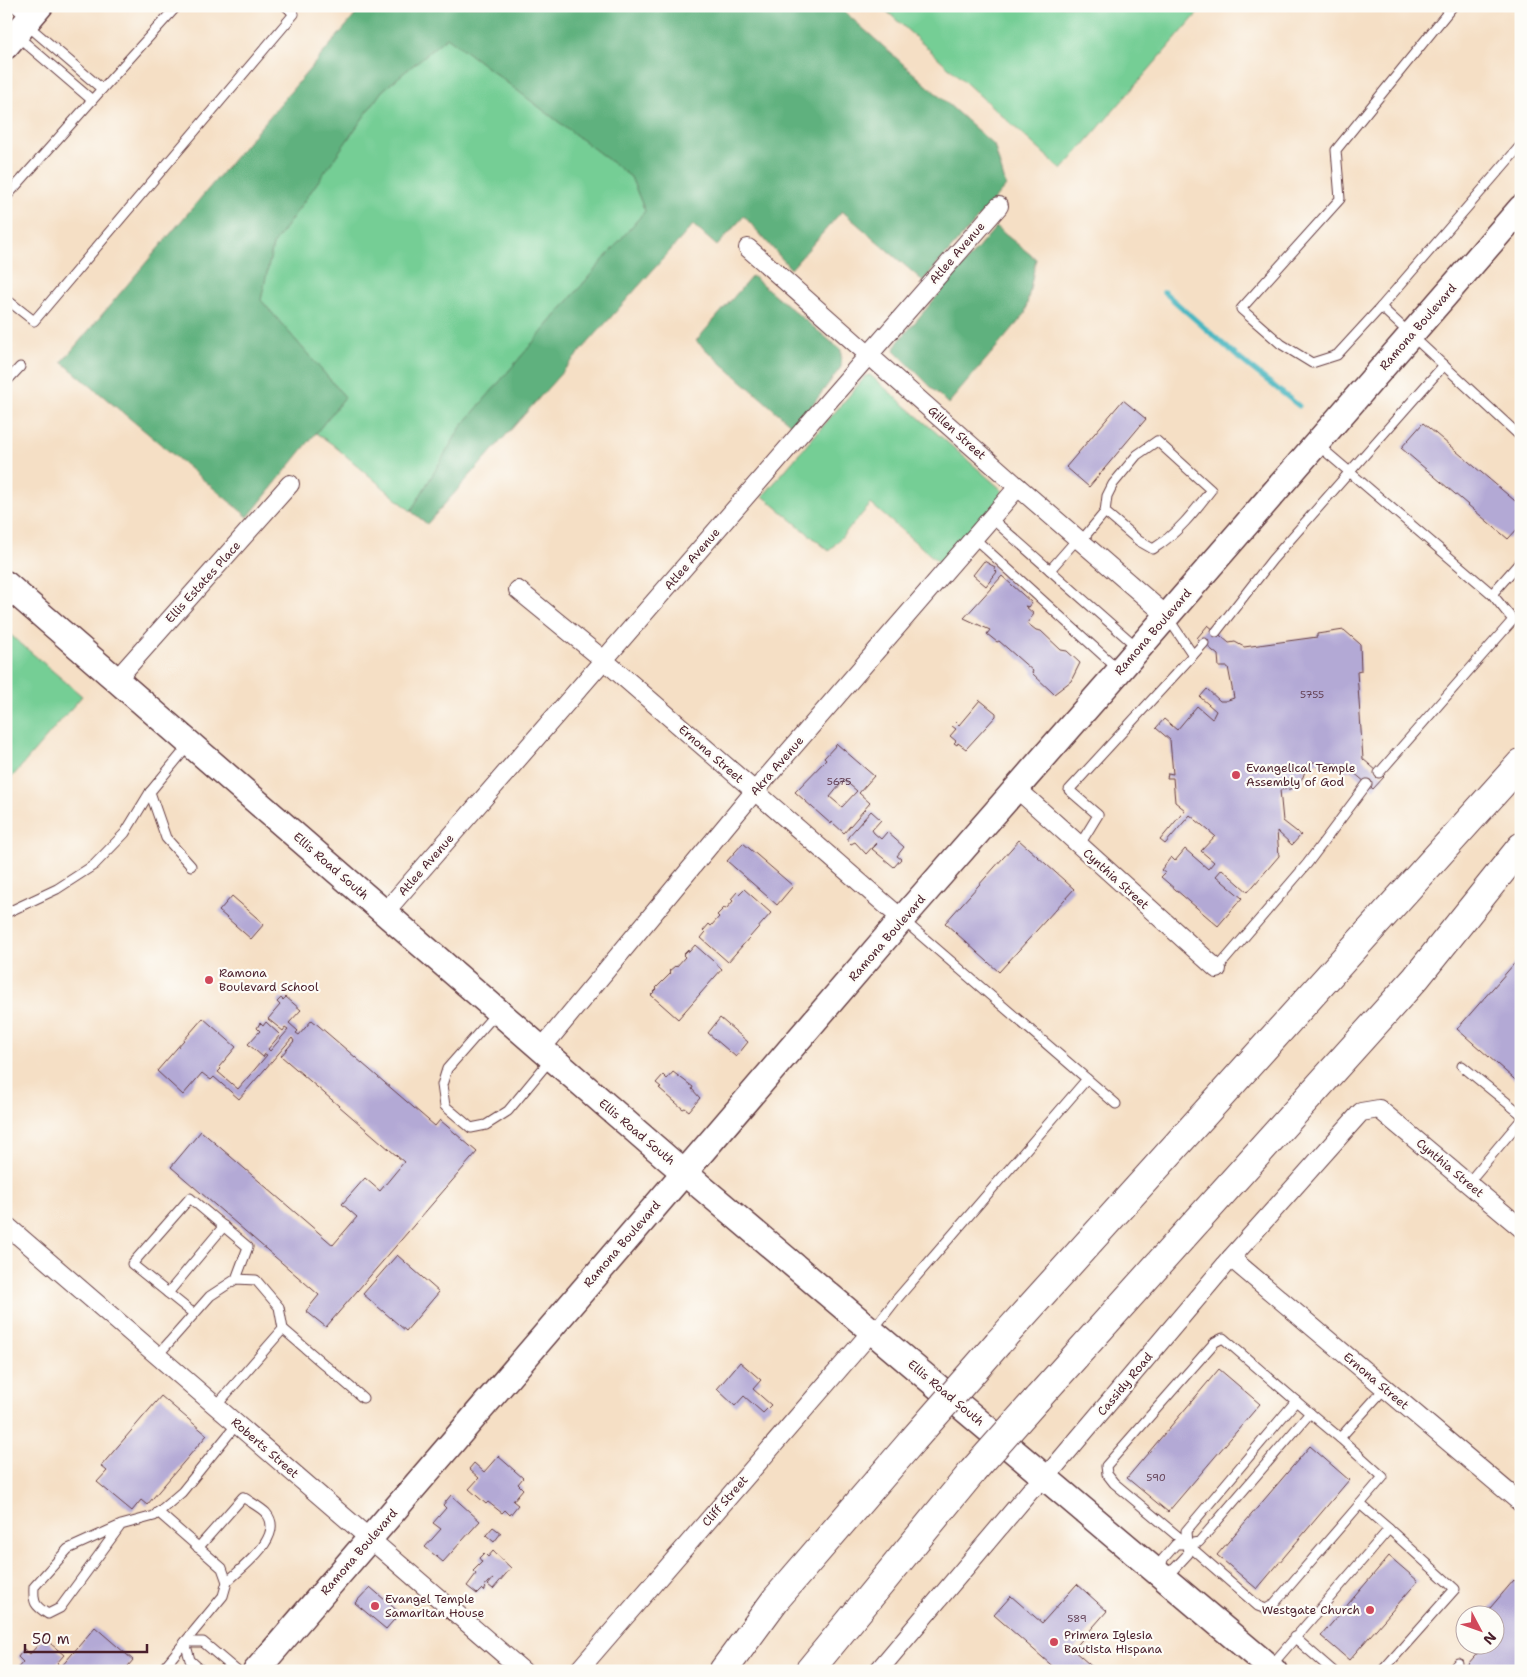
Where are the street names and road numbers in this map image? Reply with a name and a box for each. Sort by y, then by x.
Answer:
street label: Atlee Avenue [926,218,988,287]
street label: Ramona Boulevard [1376,280,1460,374]
street label: Gillen Street [925,403,989,463]
street label: Atlee Avenue [661,524,723,593]
street label: Ellis Estates Place [162,537,244,626]
street label: Ramona Boulevard [1111,585,1195,679]
street label: Ernona Street [675,721,747,787]
street label: Akra Avenue [747,733,807,799]
street label: Ellis Road South [290,829,372,903]
street label: Atlee Avenue [395,830,457,899]
street label: Cynthia Street [1080,845,1152,913]
street label: Ramona Boulevard [845,891,929,985]
street label: Ellis Road South [595,1095,679,1169]
street label: Cynthia Street [1413,1135,1487,1201]
street label: Ramona Boulevard [580,1197,664,1291]
street label: Cassidy Road [1094,1349,1156,1419]
street label: Ernona Street [1340,1349,1412,1413]
street label: Ellis Road South [904,1356,988,1430]
street label: Roberts Street [228,1414,302,1482]
street label: Cliff Street [698,1472,752,1530]
street label: Ramona Boulevard [317,1505,401,1599]

